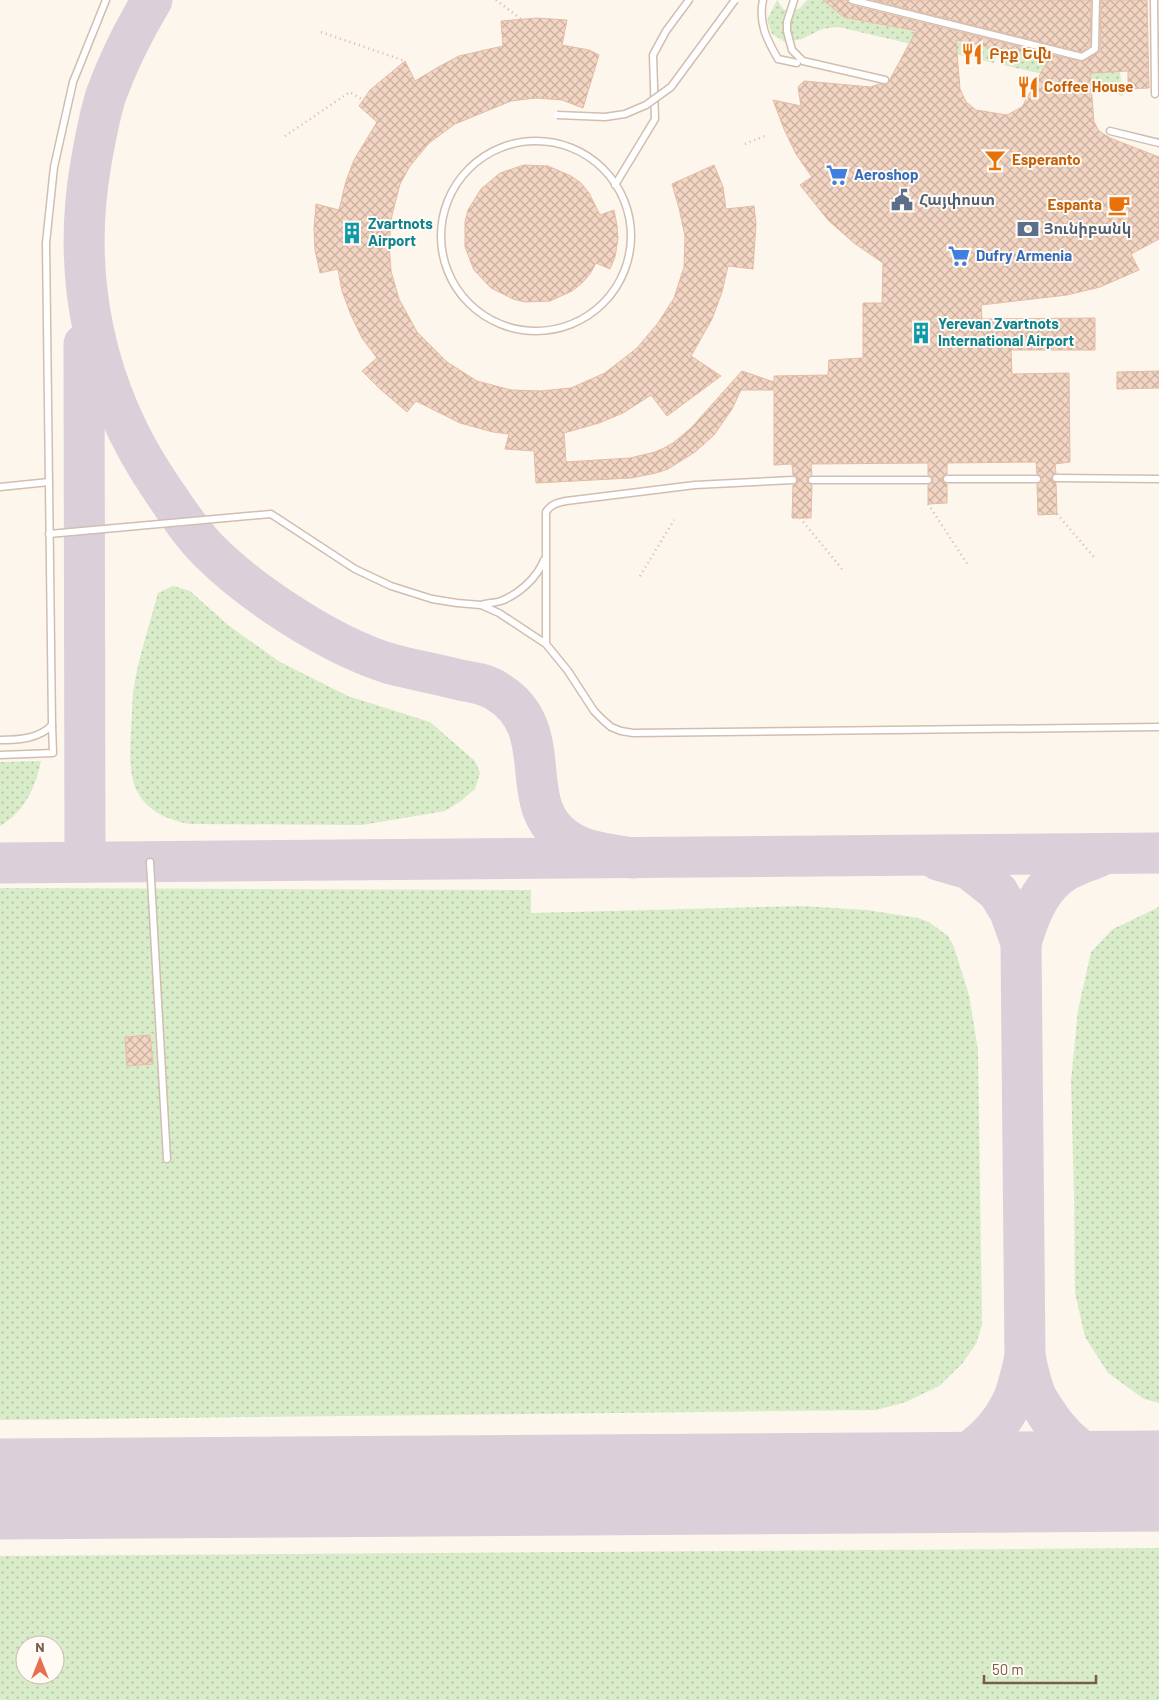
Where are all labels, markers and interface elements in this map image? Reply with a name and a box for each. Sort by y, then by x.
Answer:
restaurant icon: Բբք Եվն [959,41,985,67]
place label: Բբք Եվն [989,44,1052,63]
restaurant icon: Coffee House [1015,74,1041,100]
place label: Coffee House [1044,77,1133,95]
bar icon: Esperanto [982,147,1008,173]
place label: Esperanto [1012,150,1081,168]
supermarket icon: Aeroshop [824,162,850,188]
place label: Aeroshop [854,165,918,183]
public building icon: Հայփոստ [889,187,915,213]
place label: Հայփոստ [919,190,995,209]
cafe icon: Espanta [1106,192,1132,218]
place label: Espanta [1047,195,1102,213]
place label: Zvartnots Airport [368,214,433,249]
bank icon: Յունիբանկ [1015,216,1041,242]
place label: Յունիբանկ [1044,219,1131,238]
building icon: Zvartnots Airport [339,220,365,246]
supermarket icon: Dufry Armenia [946,243,972,269]
place label: Dufry Armenia [976,246,1072,264]
place label: Yerevan Zvartnots International Airport [938,314,1075,349]
building icon: Yerevan Zvartnots International Airport [908,320,934,346]
north arrow [15,1635,65,1685]
text: N [35,1638,45,1655]
scale bar [984,1652,1096,1684]
text: 50 m [992,1660,1024,1678]

